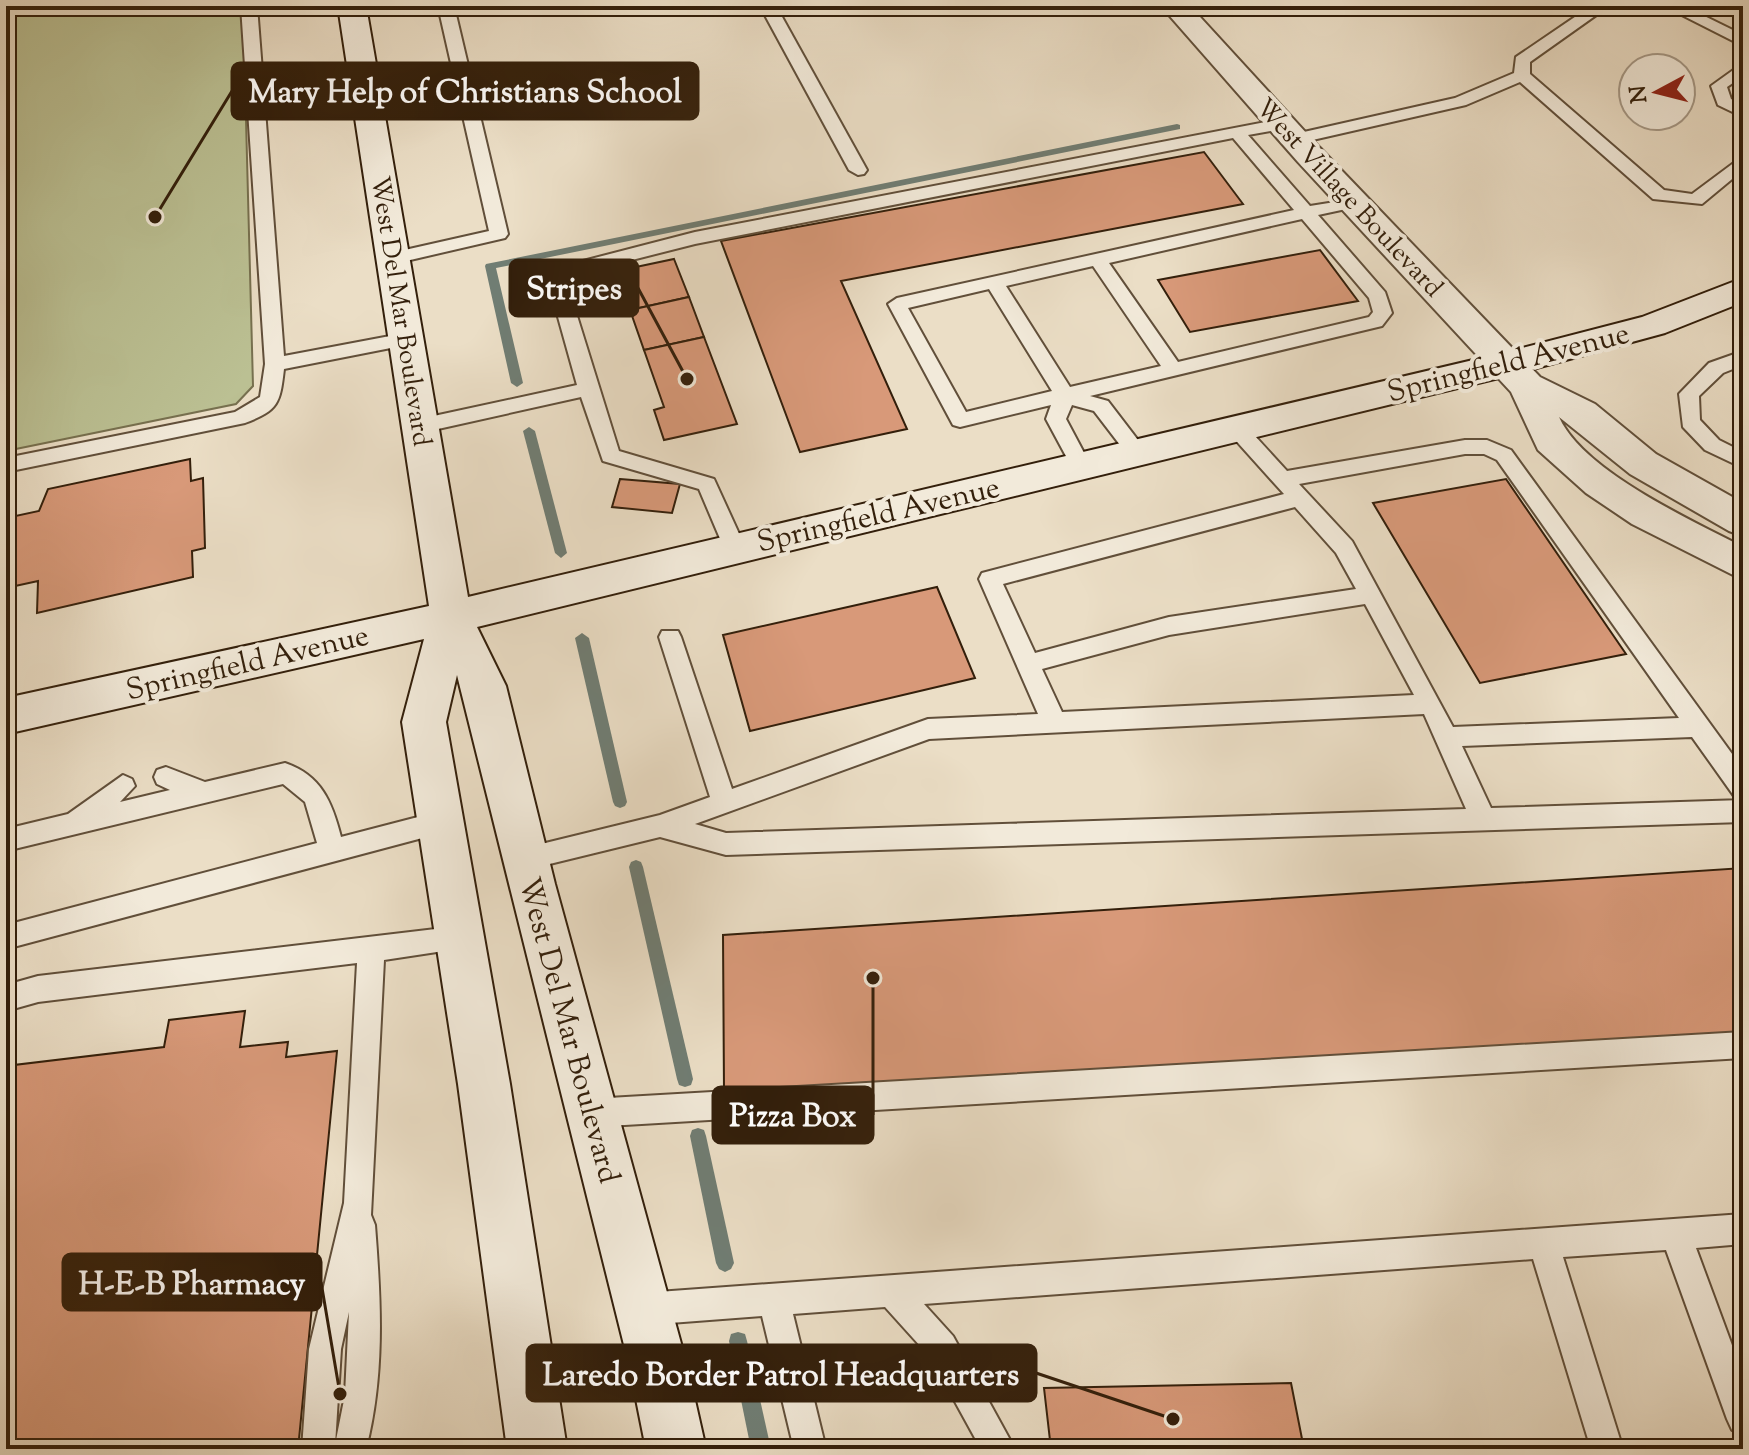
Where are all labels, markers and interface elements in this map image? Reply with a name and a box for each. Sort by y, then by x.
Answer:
north arrow [1617,52,1697,132]
callout: Mary Help of Christians School [232,63,698,119]
text: Mary Help of Christians School [248,71,682,117]
text: N [1623,83,1657,105]
street label: West Village Boulevard [1246,91,1451,307]
street label: West Del Mar Boulevard [360,174,439,450]
callout: Stripes [510,260,638,316]
text: Stripes [526,268,622,314]
street label: Springfield Avenue [1383,314,1634,415]
street label: Springfield Avenue [753,468,1004,565]
street label: Springfield Avenue [122,616,373,713]
street label: West Del Mar Boulevard [506,873,629,1189]
callout: Pizza Box [713,1087,873,1143]
text: Pizza Box [729,1095,857,1141]
callout: H-E-B Pharmacy [63,1254,321,1310]
text: H-E-B Pharmacy [79,1263,305,1309]
callout: Laredo Border Patrol Headquarters [527,1345,1036,1401]
text: Laredo Border Patrol Headquarters [543,1354,1019,1400]

